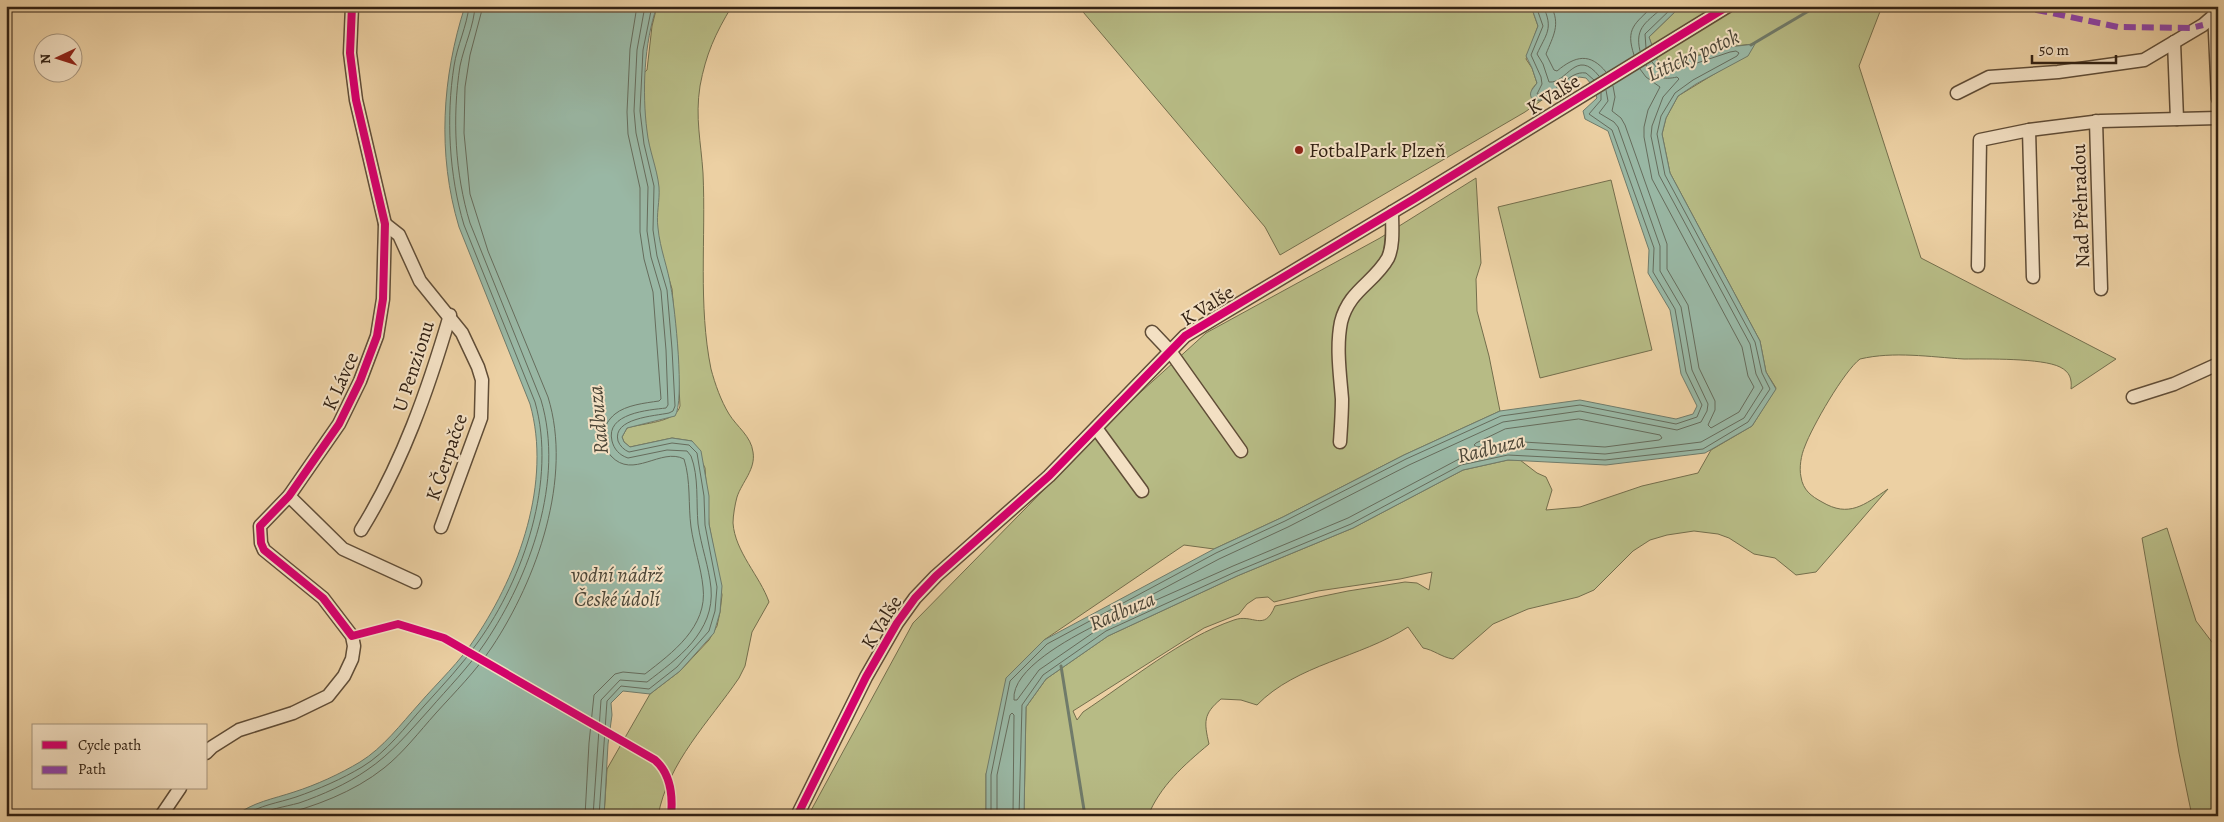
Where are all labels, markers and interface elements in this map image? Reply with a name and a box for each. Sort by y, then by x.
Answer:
water label: Litický potok [1642,22,1744,88]
north arrow [32,32,82,82]
scale bar [2032,32,2115,64]
text: 50 m [2039,40,2069,60]
text: N [36,53,55,65]
street label: K Valše [1521,68,1585,121]
place label: FotbalPark Plzeň [1309,137,1446,164]
street label: Nad Přehradou [2065,143,2096,269]
marker: FotbalPark Plzeň [1293,144,1305,156]
street label: K Valše [1175,279,1239,332]
street label: U Penzionu [386,317,441,415]
street label: K Lávce [316,348,365,415]
water label: Radbuza [581,384,615,456]
street label: K Čerpačce [419,410,474,504]
water label: Radbuza [1454,426,1528,470]
water label: vodní nádrž České údolí [571,561,664,613]
water label: Radbuza [1085,585,1159,637]
street label: K Valše [855,590,908,654]
legend [32,724,208,790]
text: Cycle path [78,735,141,755]
text: Path [78,759,106,779]

